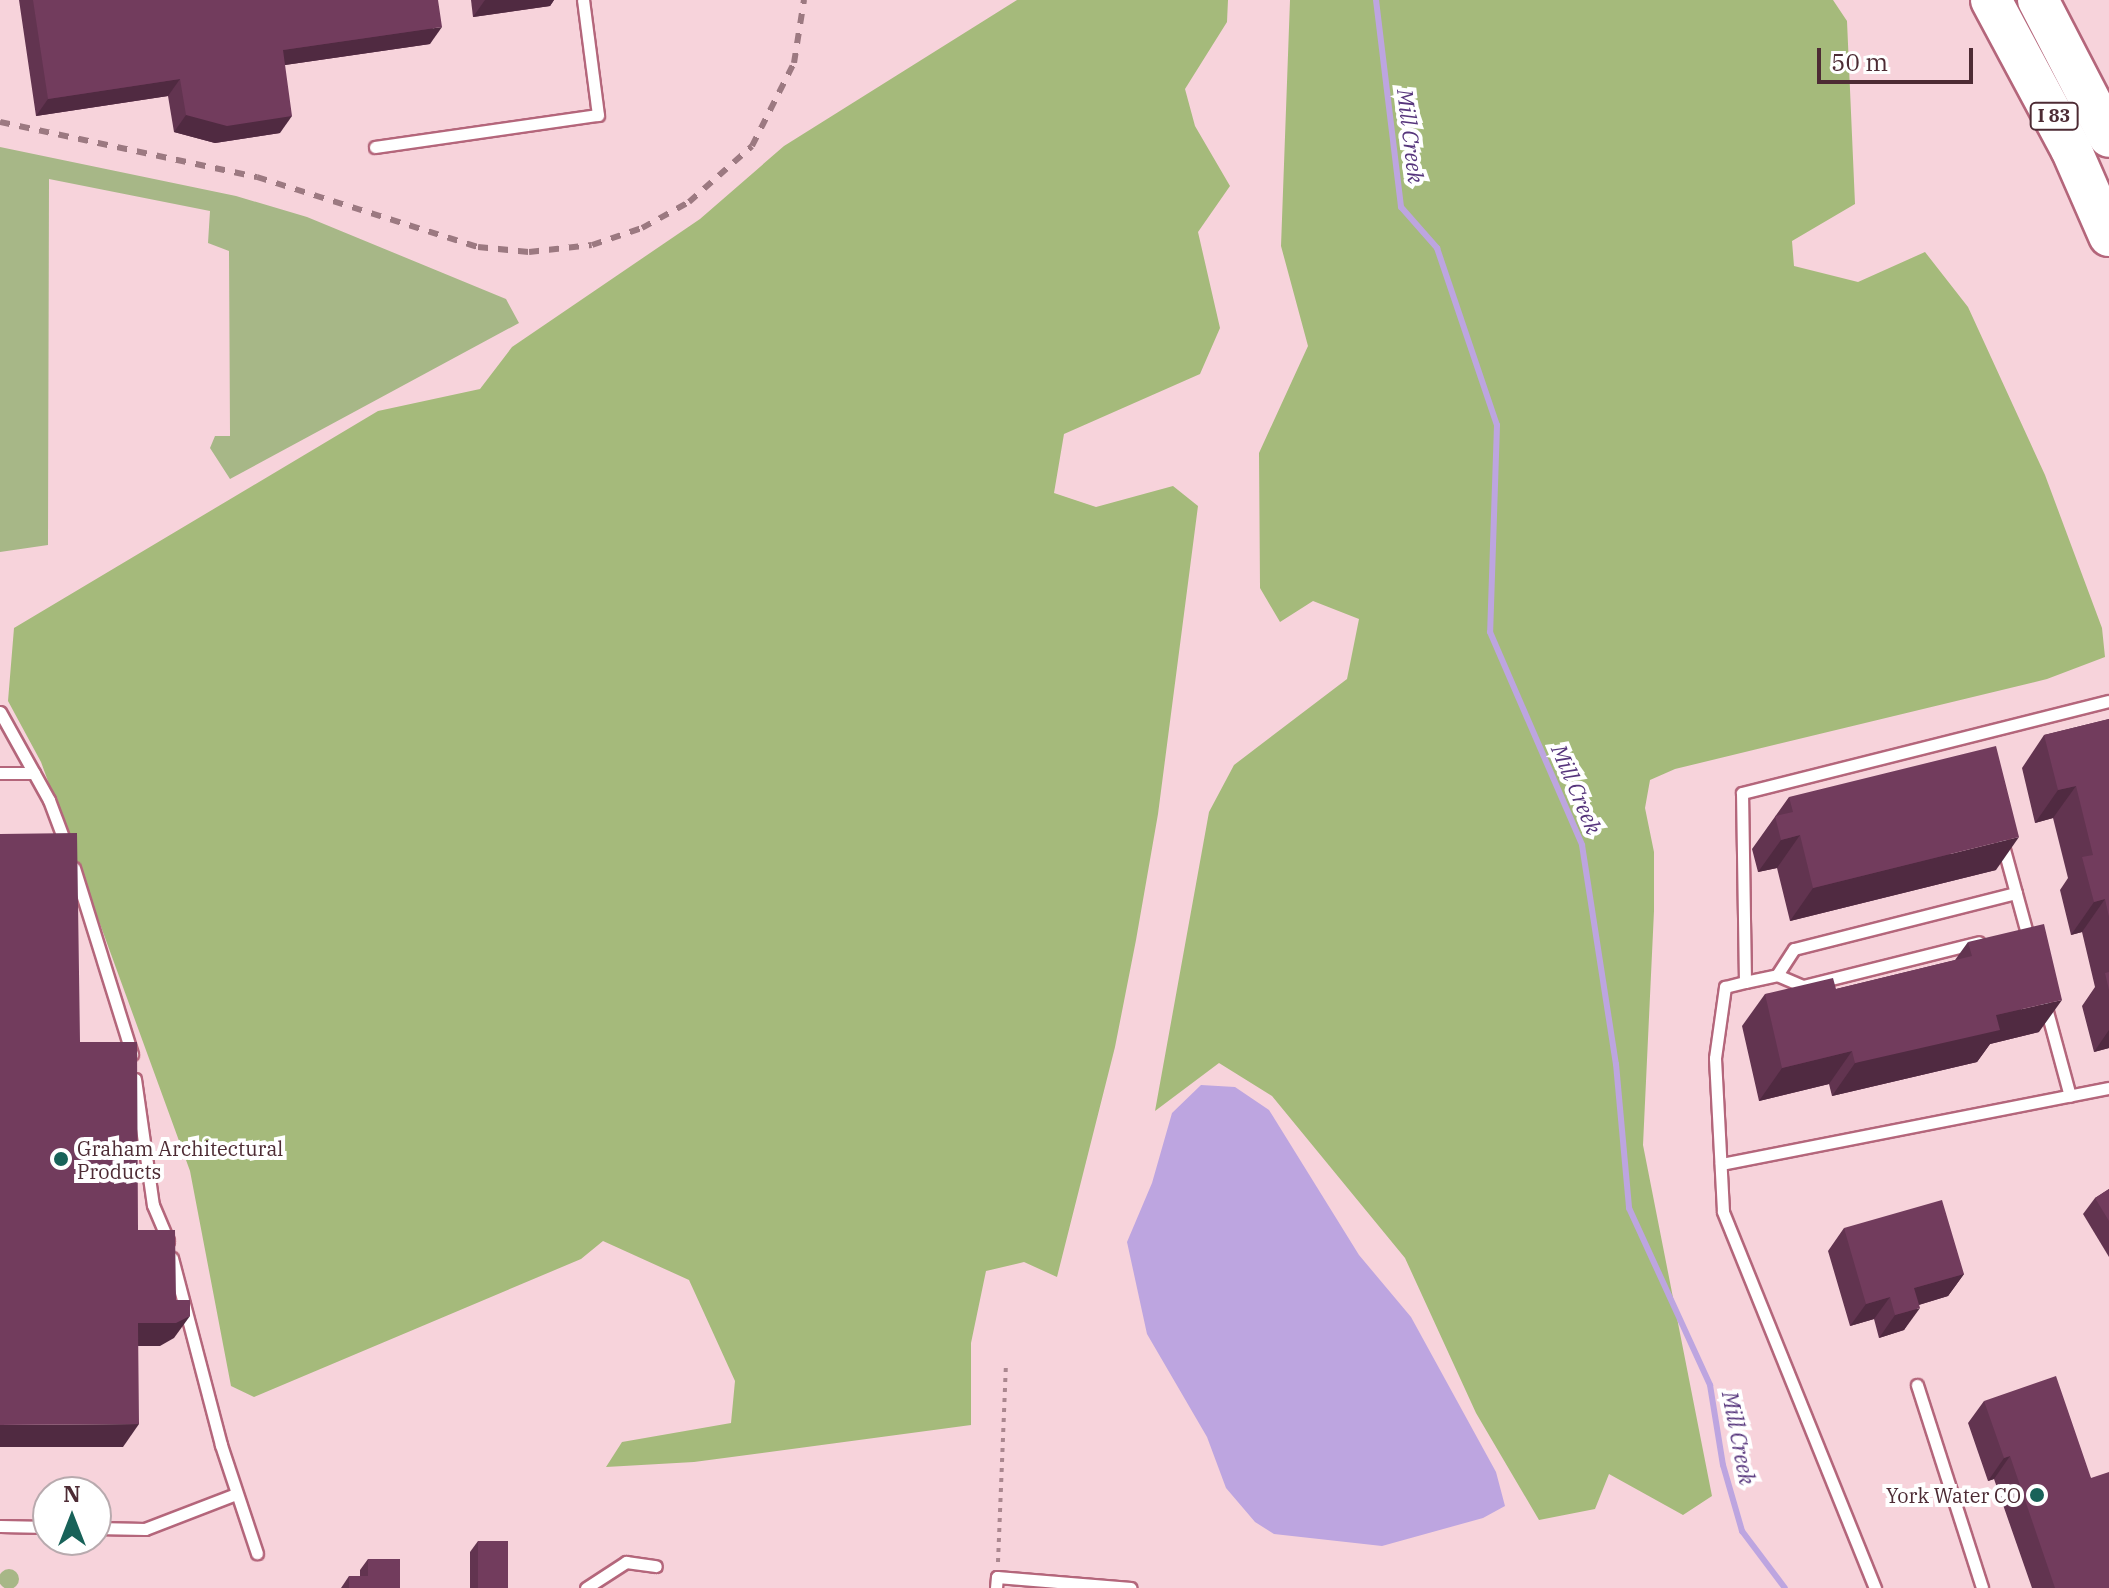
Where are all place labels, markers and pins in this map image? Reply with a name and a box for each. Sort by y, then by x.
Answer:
place label: Graham Architectural Products [77,1136,283,1183]
marker: Graham Architectural Products [52,1150,70,1168]
place label: York Water CO [1886,1483,2021,1507]
marker: York Water CO [2028,1486,2046,1504]

